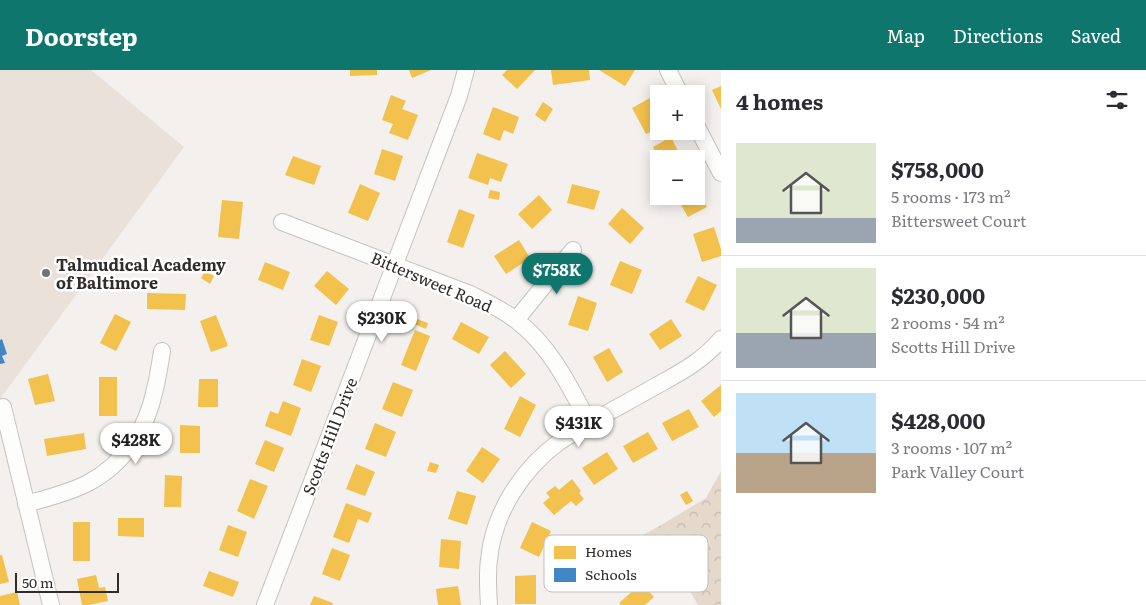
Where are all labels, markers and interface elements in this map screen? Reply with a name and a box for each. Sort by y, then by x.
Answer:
text: Doorstep [25,18,138,53]
text: Map [887,22,925,49]
text: Directions [953,22,1043,49]
text: Saved [1071,22,1121,49]
map controls [650,85,705,205]
button: + [650,85,705,140]
text: 4 homes [736,85,823,116]
icon: filters [1103,86,1131,114]
button: − [650,150,705,205]
text: $758,000 [891,153,984,184]
icon: home [776,163,836,223]
text: 5 rooms · 173 m² [891,184,1010,208]
text: Bittersweet Court [891,208,1026,232]
street label: Bittersweet Road [368,245,497,317]
place label: Talmudical Academy of Baltimore [56,252,226,294]
pin: $758K [522,252,592,295]
text: $758K [533,257,581,281]
marker: Talmudical Academy of Baltimore [40,267,52,279]
text: $230,000 [891,279,985,310]
icon: home [776,288,836,348]
pin: $230K [347,300,417,343]
text: $230K [357,305,407,329]
text: 2 rooms · 54 m² [891,310,1005,334]
text: Scotts Hill Drive [891,334,1015,358]
street label: Scotts Hill Drive [296,374,362,498]
text: $428,000 [891,404,985,435]
pin: $431K [544,406,614,448]
text: $431K [555,410,603,434]
icon: home [776,413,836,473]
pin: $428K [101,422,171,465]
text: $428K [111,427,161,451]
text: 3 rooms · 107 m² [891,435,1012,459]
text: Park Valley Court [891,459,1024,483]
legend [544,535,708,592]
text: Homes [585,541,632,561]
text: Schools [585,564,637,584]
scale bar [15,570,119,593]
text: 50 m [22,572,54,592]

